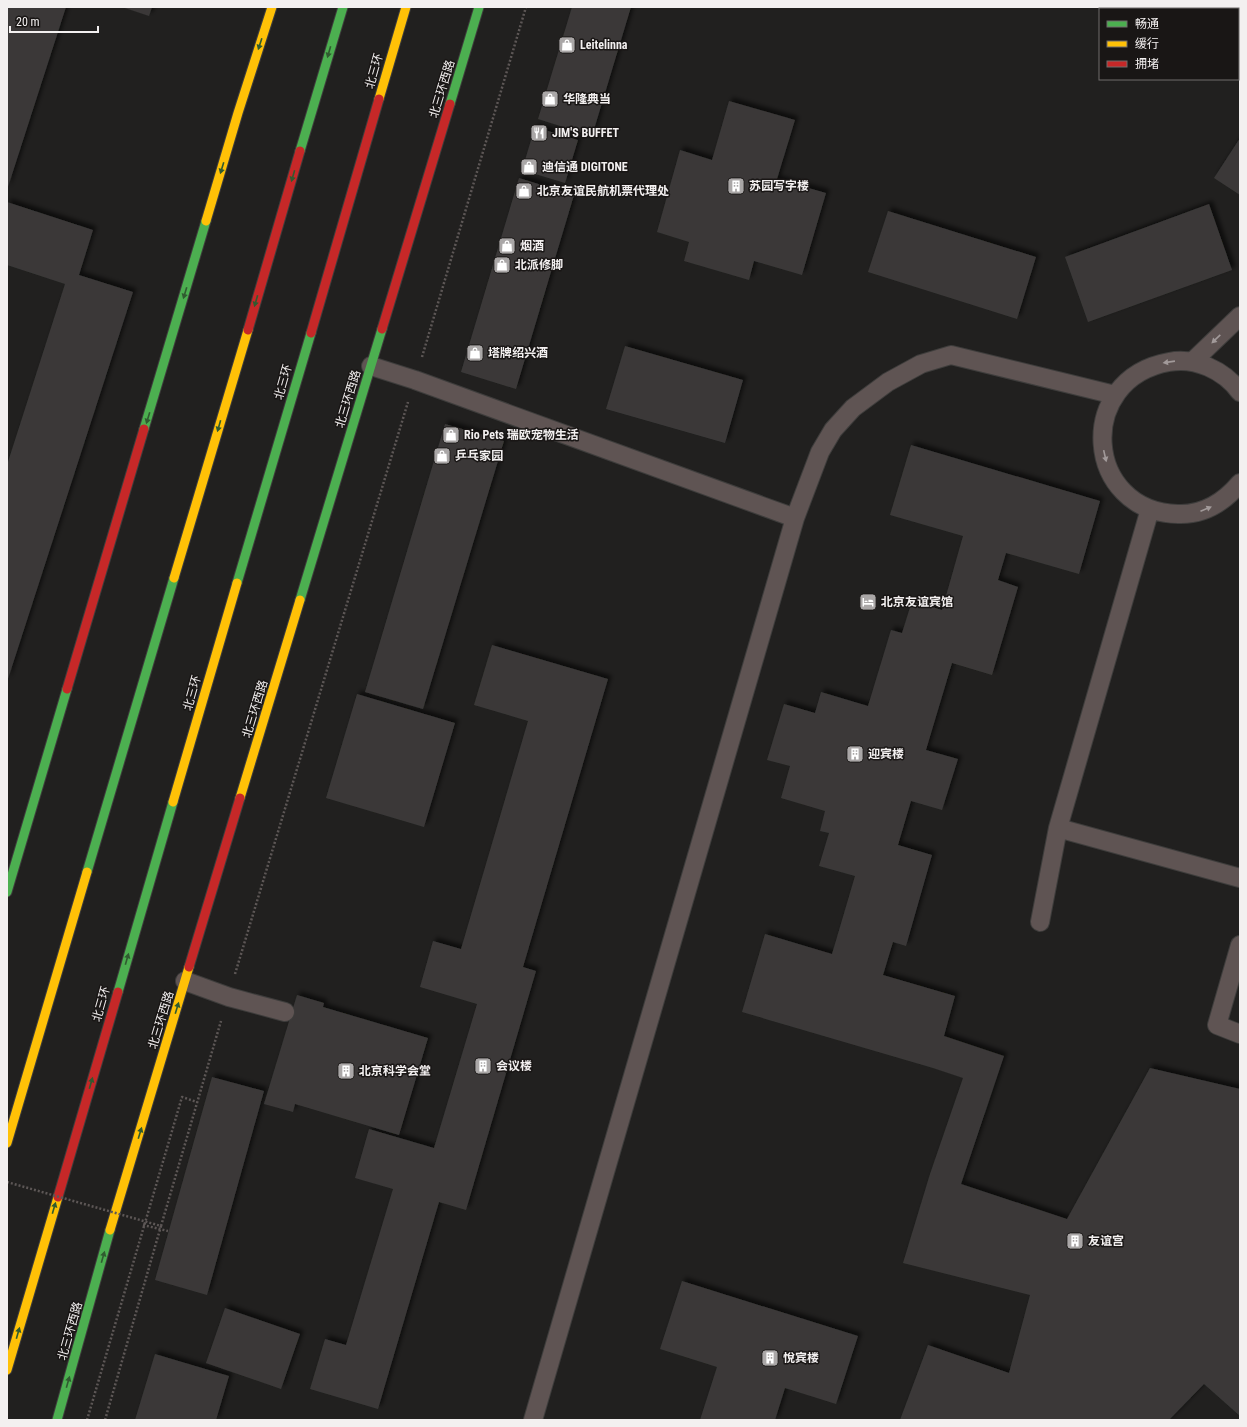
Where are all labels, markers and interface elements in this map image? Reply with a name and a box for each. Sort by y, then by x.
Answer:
scale bar [10,8,98,34]
legend [1099,8,1239,80]
text: 20 m [16,15,40,29]
text: 畅通 [1135,17,1159,31]
shop icon: Leitelinna [557,35,577,55]
text: 缓行 [1135,37,1159,51]
one-way arrow [257,38,263,50]
place label: Leitelinna [580,38,628,52]
one-way arrow [326,46,332,58]
street label: 北三环 [362,52,386,90]
text: 拥堵 [1135,57,1159,71]
street label: 北三环西路 [427,58,457,120]
shop icon: 华隆典当 [540,89,560,109]
place label: 华隆典当 [563,92,611,106]
restaurant icon: JIM'S BUFFET [529,123,549,143]
place label: JIM'S BUFFET [552,126,619,140]
shop icon: 迪信通 DIGITONE [519,157,539,177]
place label: 迪信通 DIGITONE [542,160,628,174]
one-way arrow [219,163,225,175]
one-way arrow [290,171,296,183]
building icon: 苏园写字楼 [726,176,746,196]
place label: 苏园写字楼 [749,179,809,193]
shop icon: 北京友谊民航机票代理处 [514,181,534,201]
place label: 北京友谊民航机票代理处 [537,184,669,198]
shop icon: 烟酒 [497,236,517,256]
place label: 烟酒 [520,239,544,253]
shop icon: 北派修脚 [492,255,512,275]
place label: 北派修脚 [515,258,563,272]
one-way arrow [182,287,188,299]
one-way arrow [253,295,259,307]
one-way arrow [1211,334,1221,344]
shop icon: 塔牌绍兴酒 [465,343,485,363]
place label: 塔牌绍兴酒 [488,346,548,360]
one-way arrow [1163,359,1175,365]
street label: 北三环 [271,363,295,401]
street label: 北三环西路 [333,368,363,430]
one-way arrow [145,412,151,424]
one-way arrow [216,420,222,432]
shop icon: Rio Pets 瑞欧宠物生活 [441,425,461,445]
place label: Rio Pets 瑞欧宠物生活 [464,428,579,442]
shop icon: 乒乓家园 [432,446,452,466]
place label: 乒乓家园 [455,449,503,463]
one-way arrow [1102,450,1108,463]
one-way arrow [1201,505,1213,511]
hotel icon: 北京友谊宾馆 [858,592,878,612]
place label: 北京友谊宾馆 [881,595,953,609]
street label: 北三环 [180,674,204,712]
street label: 北三环西路 [240,678,270,740]
building icon: 迎宾楼 [845,744,865,764]
place label: 迎宾楼 [868,747,904,761]
one-way arrow [124,952,130,964]
street label: 北三环 [89,985,113,1023]
street label: 北三环西路 [146,989,176,1051]
one-way arrow [174,1002,180,1014]
building icon: 会议楼 [473,1056,493,1076]
place label: 会议楼 [496,1059,532,1073]
building icon: 北京科学会堂 [336,1061,356,1081]
place label: 北京科学会堂 [359,1064,431,1078]
one-way arrow [88,1077,94,1089]
one-way arrow [137,1126,143,1138]
one-way arrow [51,1202,57,1214]
building icon: 友谊宫 [1065,1231,1085,1251]
place label: 友谊宫 [1088,1234,1124,1248]
one-way arrow [100,1251,106,1263]
street label: 北三环西路 [55,1300,85,1362]
one-way arrow [15,1327,21,1339]
building icon: 悅宾楼 [760,1348,780,1368]
place label: 悅宾楼 [783,1351,819,1365]
one-way arrow [65,1376,71,1388]

